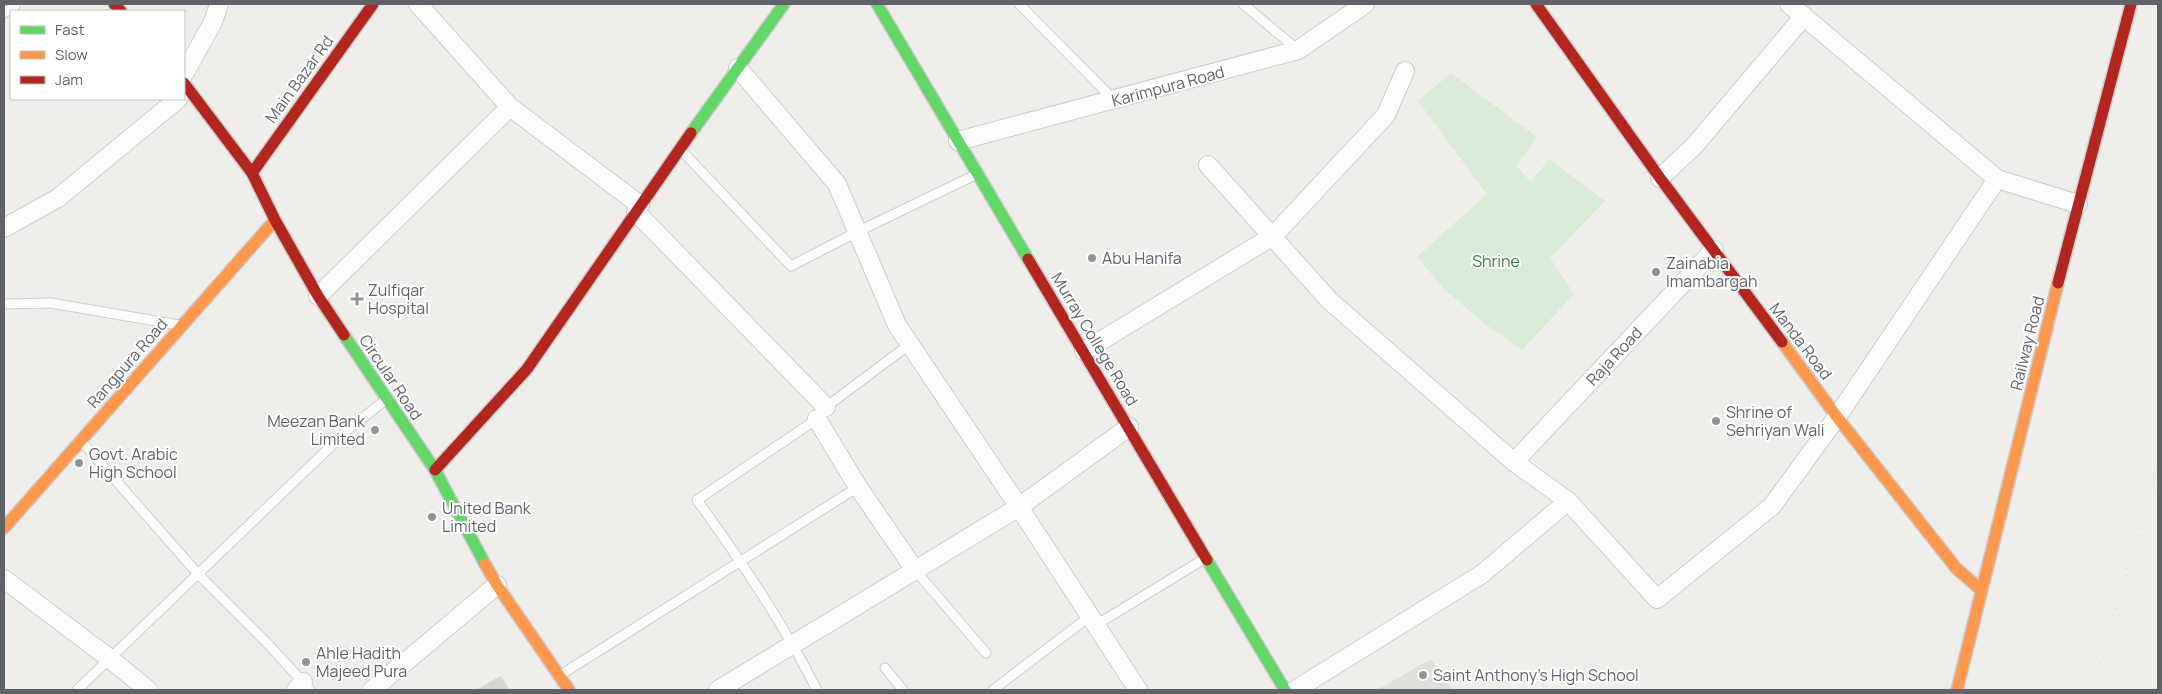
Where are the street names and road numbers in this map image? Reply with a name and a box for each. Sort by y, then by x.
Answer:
street label: Main Bazar Rd [260,31,338,127]
street label: Karimpura Road [1109,60,1227,112]
street label: Murray College Road [1046,268,1144,410]
street label: Railway Road [2005,294,2049,392]
street label: Manda Road [1765,298,1837,384]
street label: Rangpura Road [82,313,172,413]
street label: Raja Road [1581,322,1647,390]
street label: Circular Road [354,330,428,424]

